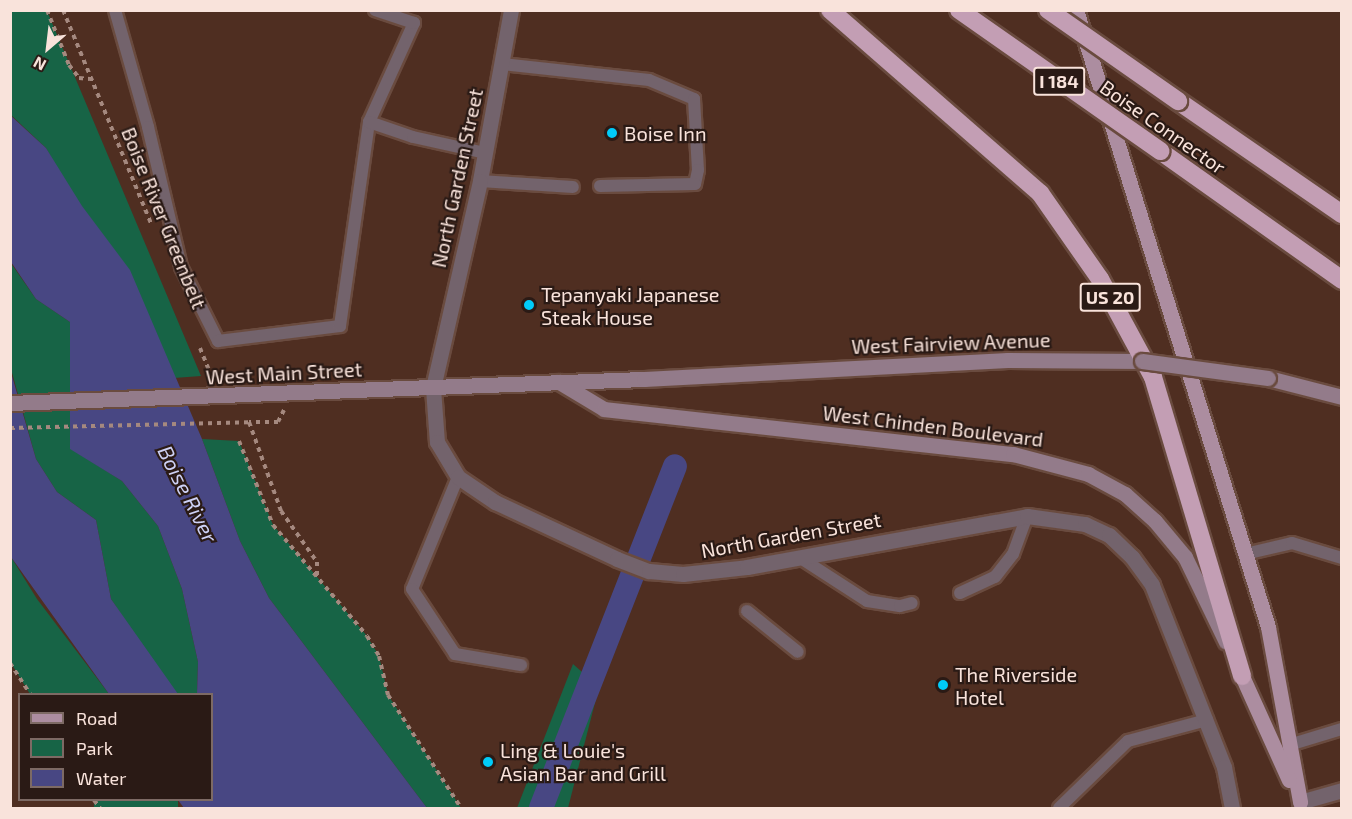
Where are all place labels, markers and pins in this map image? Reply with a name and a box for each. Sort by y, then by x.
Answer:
place label: Boise Inn [624,121,707,145]
marker: Boise Inn [605,126,619,140]
place label: Tepanyaki Japanese Steak House [541,282,720,329]
marker: Tepanyaki Japanese Steak House [522,298,536,312]
place label: The Riverside Hotel [955,662,1077,709]
marker: The Riverside Hotel [936,678,950,692]
place label: Ling & Louie's Asian Bar and Grill [500,738,666,785]
marker: Ling & Louie's Asian Bar and Grill [481,755,495,769]

